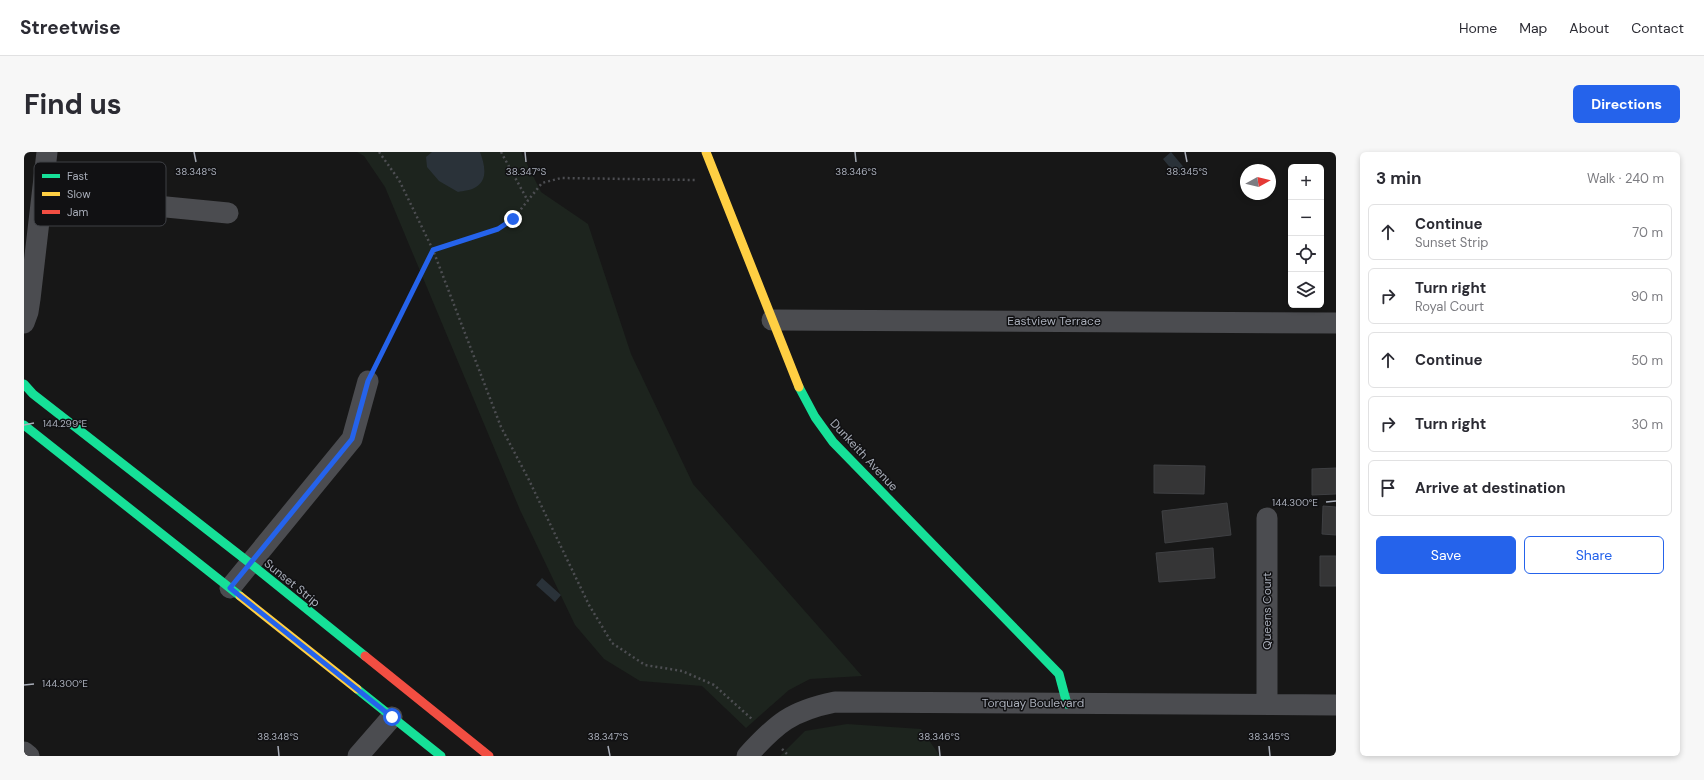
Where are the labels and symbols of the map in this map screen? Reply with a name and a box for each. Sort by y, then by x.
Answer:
legend [34,162,166,226]
north arrow [1240,164,1276,200]
text: 38.348°S [175,165,217,178]
text: 38.347°S [506,165,546,178]
text: 38.346°S [835,165,877,178]
text: 38.345°S [1166,165,1208,178]
text: Fast [67,169,88,183]
text: Slow [67,187,91,201]
text: Jam [67,205,88,219]
route end [504,210,522,228]
street label: Eastview Terrace [1007,313,1101,329]
street label: Dunkeith Avenue [826,416,902,495]
text: 144.299°E [43,417,88,430]
text: 144.300°E [1272,496,1318,509]
street label: Sunset Strip [261,555,323,611]
street label: Queens Court [1259,572,1275,650]
text: 144.300°E [42,677,88,690]
street label: Torquay Boulevard [982,695,1084,711]
route start [383,708,401,726]
text: 38.348°S [257,730,299,743]
text: 38.347°S [588,730,628,743]
text: 38.346°S [918,730,960,743]
text: 38.345°S [1248,730,1290,743]

